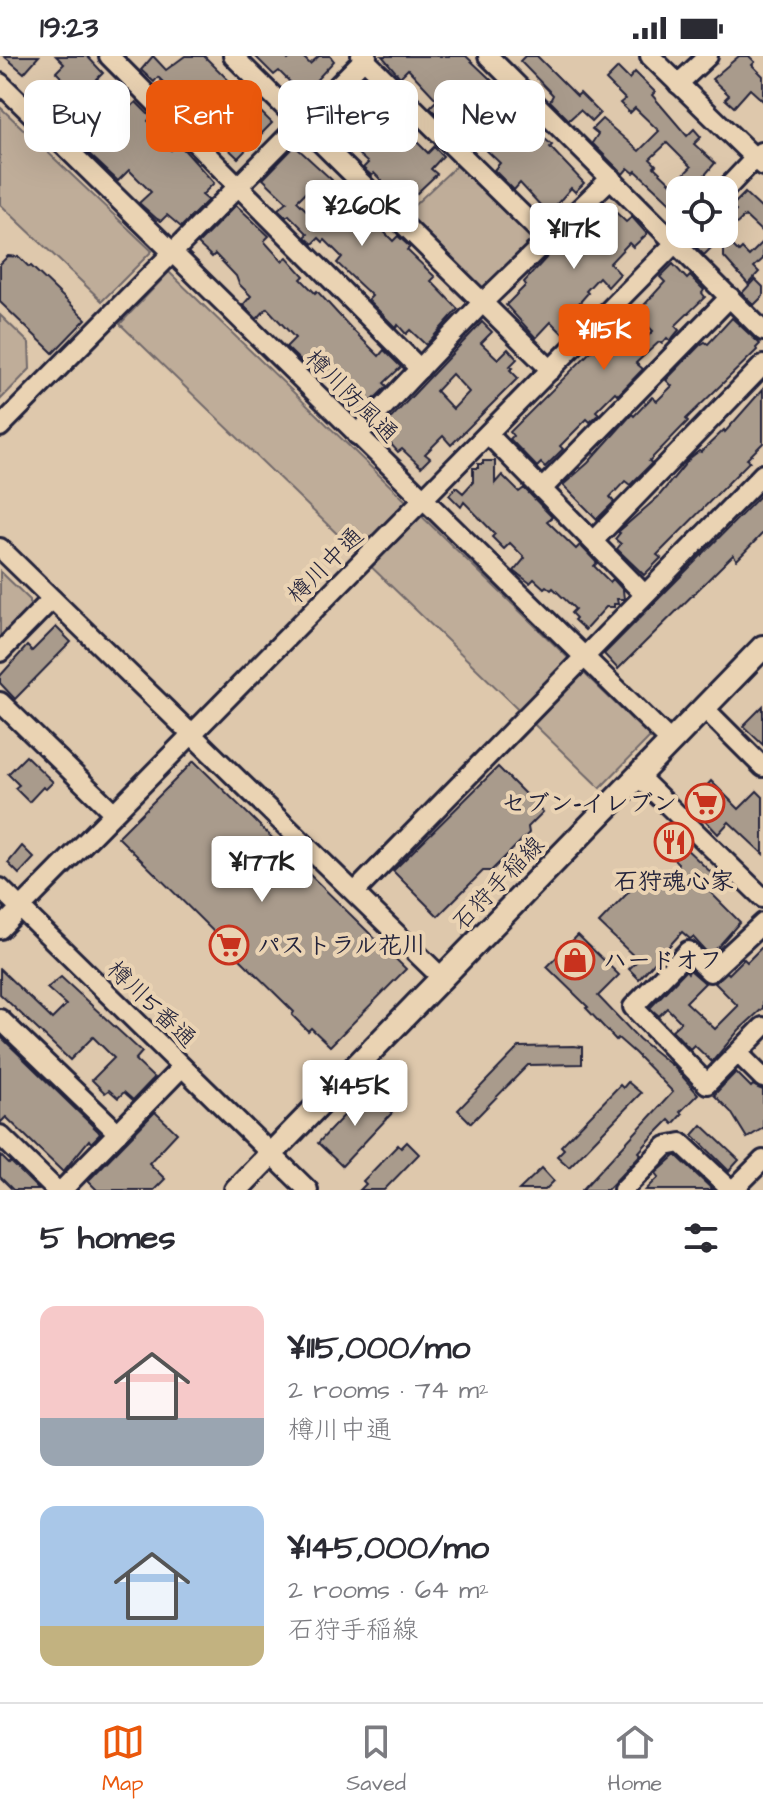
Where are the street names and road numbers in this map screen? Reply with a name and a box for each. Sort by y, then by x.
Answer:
street label: 樽川防風通 [297,342,406,451]
street label: 樽川中通 [280,520,372,612]
street label: 石狩手稲線 [445,829,553,939]
street label: 樽川5番通 [99,953,204,1056]

